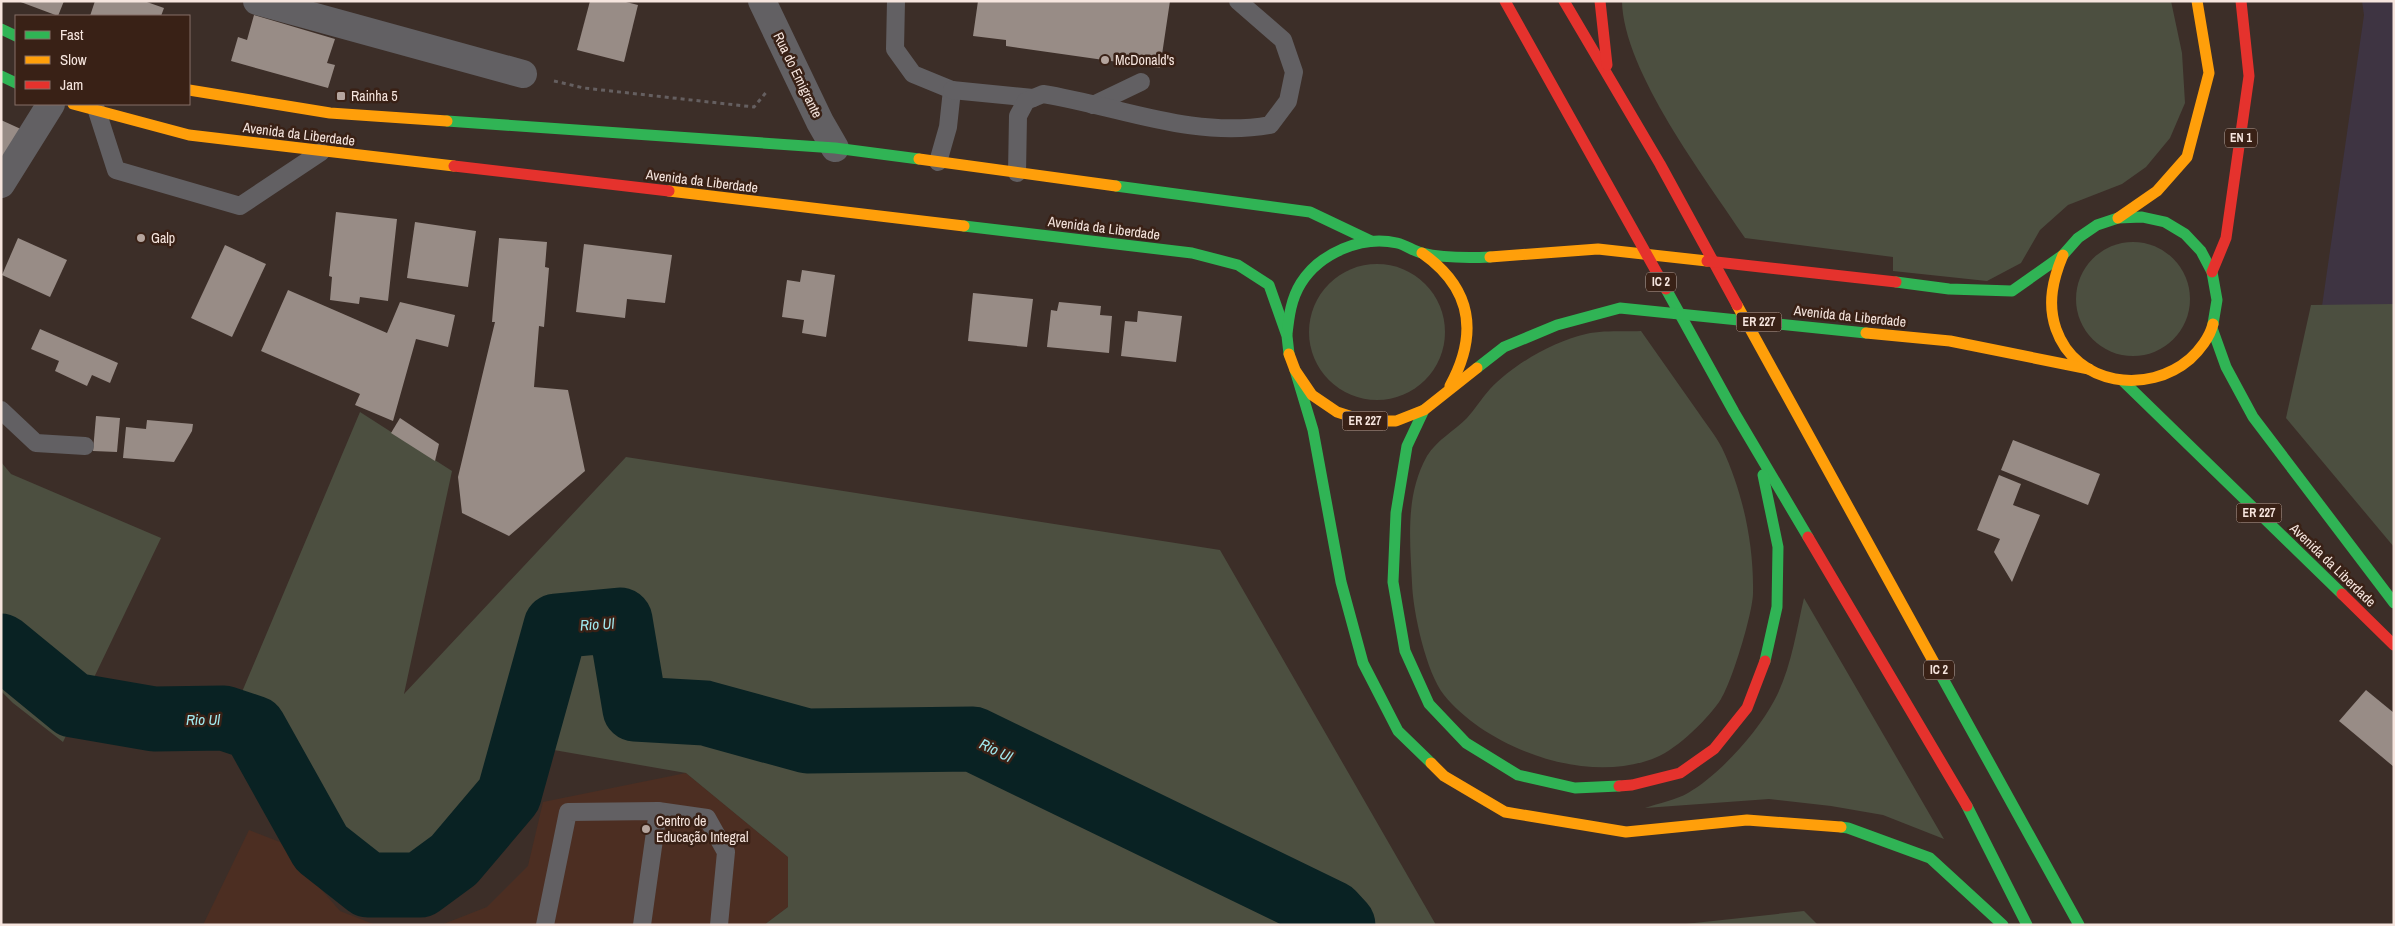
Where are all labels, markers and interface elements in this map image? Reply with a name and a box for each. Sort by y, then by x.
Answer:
legend [15,15,190,105]
text: Fast [60,24,84,45]
street label: Rua do Emigrante [769,29,827,121]
text: Slow [60,49,87,70]
place label: McDonald's [1115,51,1175,69]
marker: McDonald's [1099,54,1111,66]
text: Jam [60,74,83,95]
place label: Rainha 5 [351,87,398,105]
marker: Rainha 5 [335,90,347,102]
street label: Avenida da Liberdade [241,118,356,150]
road number: EN 1 [2225,128,2257,148]
street label: Avenida da Liberdade [644,165,759,197]
street label: Avenida da Liberdade [1046,212,1161,244]
place label: Galp [151,229,175,247]
marker: Galp [135,232,147,244]
road number: IC 2 [1646,272,1676,292]
street label: Avenida da Liberdade [1792,301,1907,331]
road number: ER 227 [1736,313,1782,332]
road number: ER 227 [1342,412,1388,431]
road number: ER 227 [2236,503,2282,522]
street label: Avenida da Liberdade [2285,519,2380,611]
water label: Rio Ul [579,613,615,635]
road number: IC 2 [1924,660,1954,680]
water label: Rio Ul [186,709,220,730]
water label: Rio Ul [976,733,1016,767]
place label: Centro de Educação Integral [656,812,749,846]
marker: Centro de Educação Integral [640,823,652,835]

